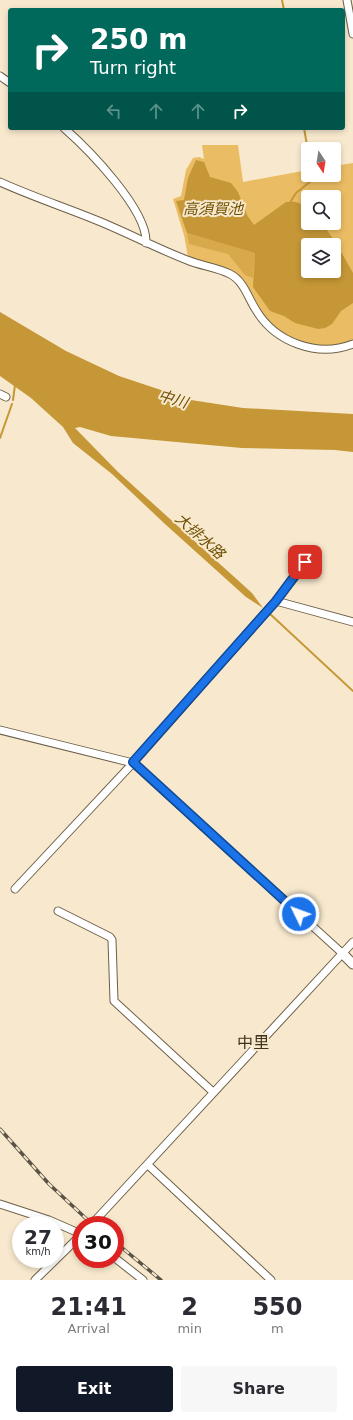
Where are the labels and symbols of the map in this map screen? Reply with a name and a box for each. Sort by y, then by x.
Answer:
north arrow [301,142,341,182]
water label: 高須賀池 [183,200,245,218]
water label: 中川 [156,386,192,413]
water label: 大排水路 [172,509,230,564]
pin [288,545,322,579]
position arrow [278,893,320,935]
district label: 中里 [237,1033,269,1052]
speed limit sign: 30 [72,1216,124,1268]

